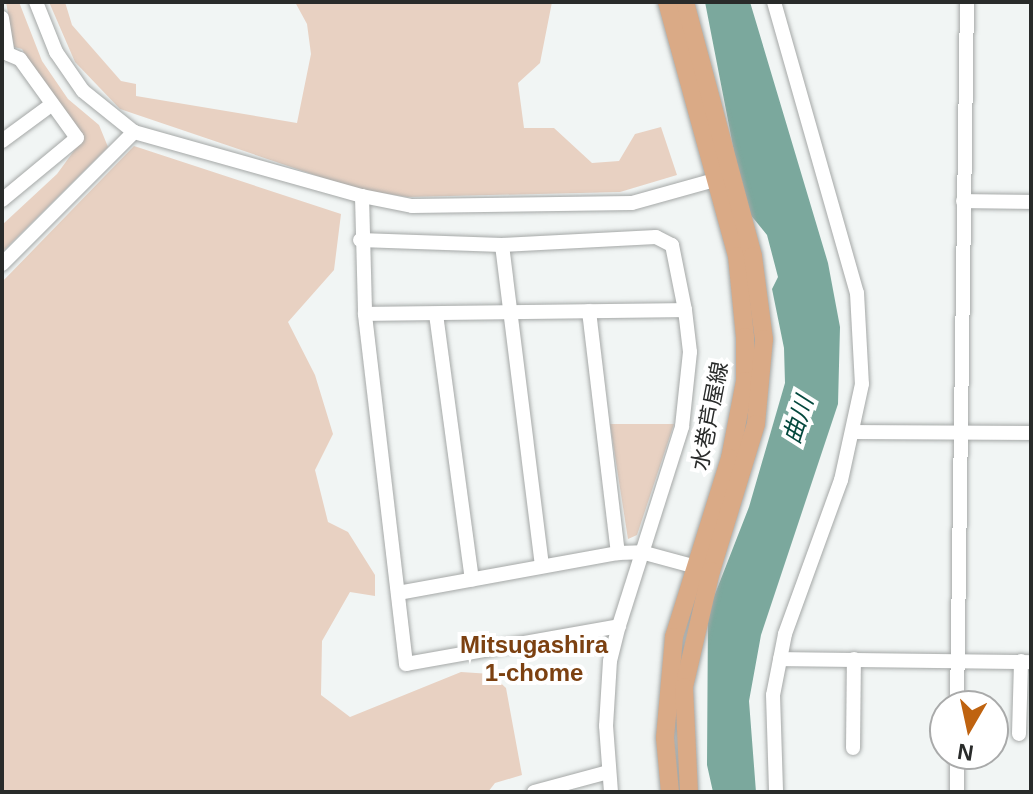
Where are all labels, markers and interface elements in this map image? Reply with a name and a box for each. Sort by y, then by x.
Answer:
street label: 水巻芦屋線 [687,359,733,473]
water label: 曲川 [777,393,819,447]
district label: Mitsugashira 1-chome [460,631,608,687]
north arrow [929,690,1009,770]
text: N [956,739,975,766]

